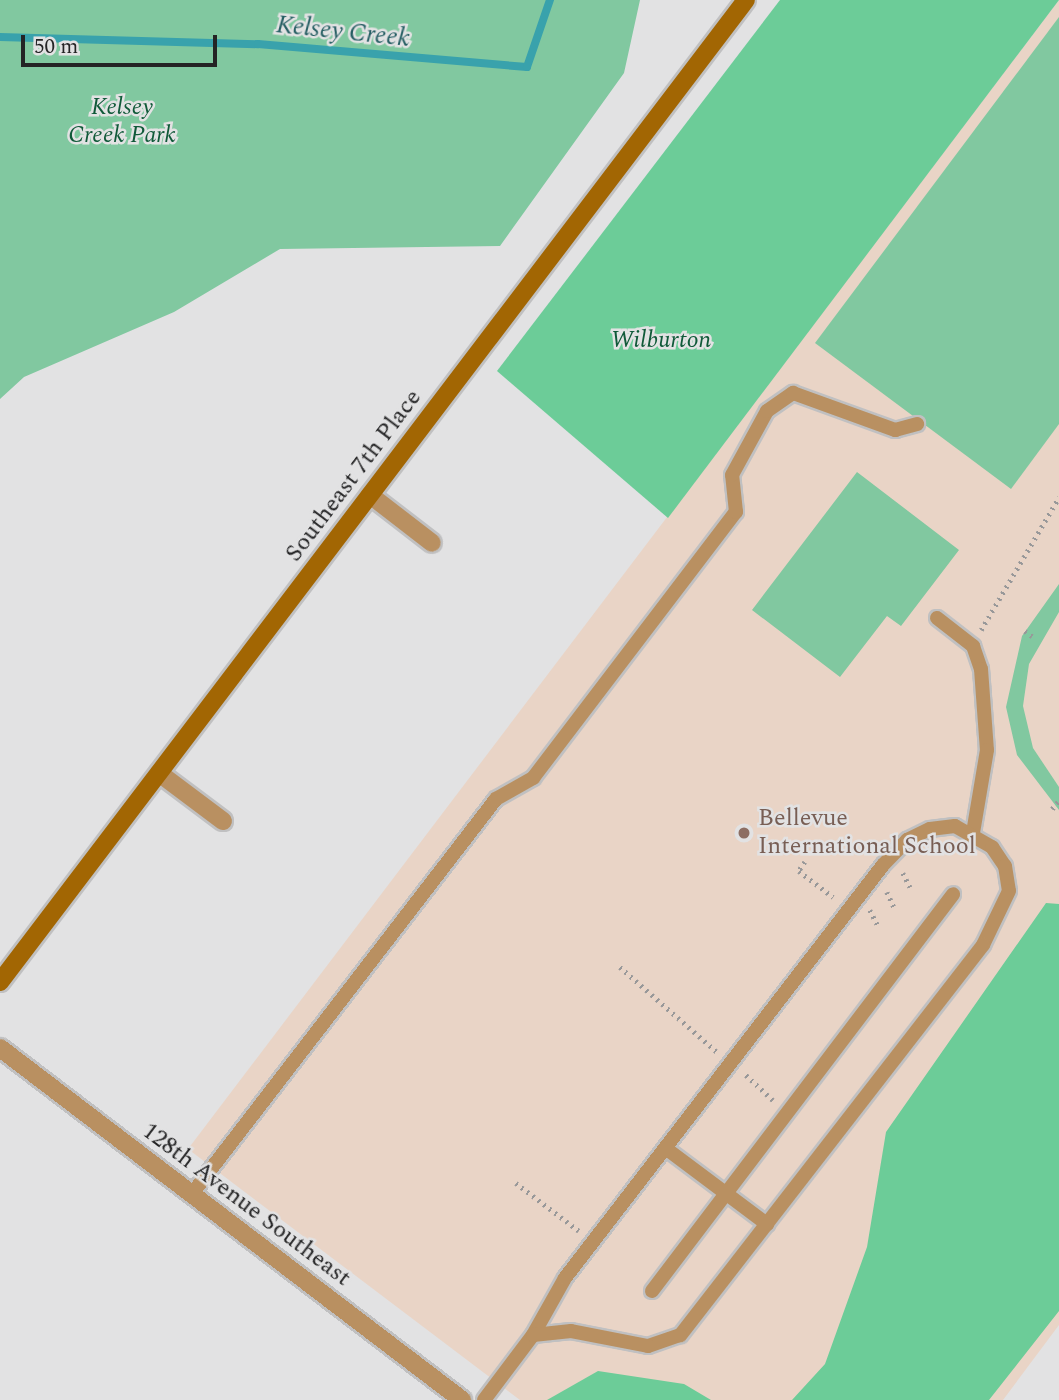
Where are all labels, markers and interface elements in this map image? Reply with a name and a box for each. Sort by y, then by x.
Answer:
water label: Kelsey Creek [275,9,411,55]
scale bar [24,21,220,65]
text: 50 m [34,31,78,63]
park label: Kelsey Creek Park [68,94,176,150]
park label: Wilburton [611,327,711,355]
street label: Southeast 7th Place [280,384,428,568]
place label: Bellevue International School [758,805,976,861]
marker: Bellevue International School [736,825,752,841]
street label: 128th Avenue Southeast [136,1117,356,1293]

